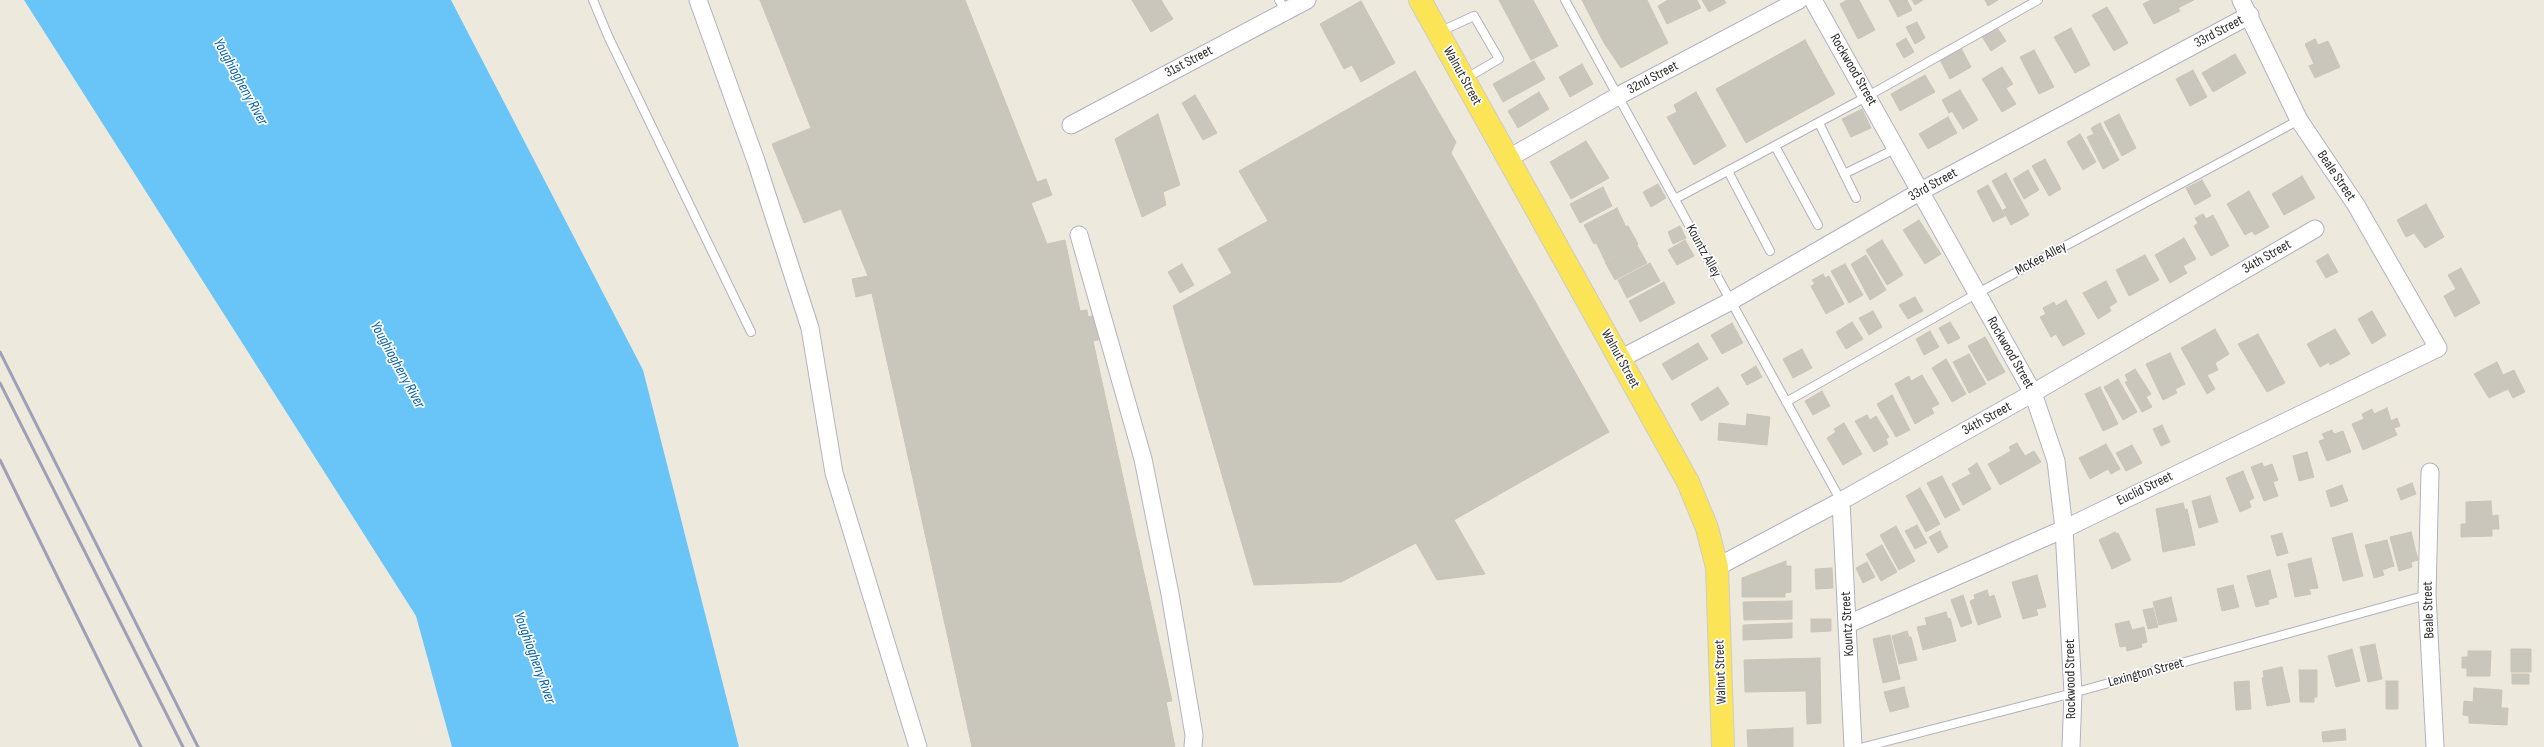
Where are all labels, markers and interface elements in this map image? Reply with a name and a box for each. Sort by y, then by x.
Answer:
street label: 33rd Street [2192,12,2246,52]
street label: Rockwood Street [1826,31,1880,109]
water label: Youghiogheny River [209,35,271,129]
street label: 31st Street [1162,42,1216,82]
street label: Walnut Street [1439,44,1485,108]
street label: 32nd Street [1625,58,1681,98]
street label: Beale Street [2313,148,2359,204]
street label: 33rd Street [1906,165,1960,205]
street label: Kountz Alley [1682,222,1724,280]
street label: 34th Street [2240,236,2294,278]
street label: McKee Alley [2012,238,2070,280]
street label: Rockwood Street [1983,314,2037,392]
water label: Youghiogheny River [366,318,428,412]
street label: Walnut Street [1597,327,1643,391]
street label: 34th Street [1959,399,2015,439]
street label: Euclid Street [2114,468,2176,510]
street label: Beale Street [2420,581,2438,639]
street label: Kountz Street [1838,591,1858,657]
water label: Youghiogheny River [509,610,559,706]
street label: Walnut Street [1711,639,1731,705]
street label: Rockwood Street [2062,639,2080,719]
street label: Lexington Street [2106,655,2186,691]

